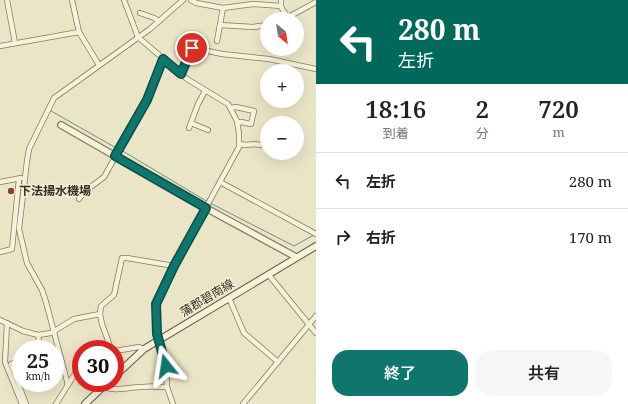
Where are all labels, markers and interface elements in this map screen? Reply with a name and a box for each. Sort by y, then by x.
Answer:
text: 280 m [398,10,480,48]
north arrow [260,12,304,56]
map controls [260,12,304,160]
icon: left [332,16,384,68]
pin [175,31,209,65]
icon: arrive [181,37,203,59]
text: 左折 [398,48,434,72]
button: + [260,64,304,108]
text: 18:16 [365,92,426,125]
text: 2 [476,92,489,125]
text: 720 [538,92,579,125]
button: − [260,116,304,160]
text: m [552,123,565,141]
text: 到着 [383,124,409,142]
text: 分 [476,124,489,142]
icon: left [332,170,354,192]
text: 左折 [366,171,396,191]
text: 280 m [569,171,612,191]
place label: 下法揚水機場 [19,182,91,199]
marker: 下法揚水機場 [6,186,16,196]
icon: right [332,226,354,248]
text: 右折 [366,227,396,247]
text: 170 m [569,227,612,247]
street label: 蒲郡碧南線 [177,275,237,320]
speed limit sign: 30 [72,340,124,392]
position arrow [145,345,187,387]
text: 25 [27,347,49,374]
button: 終了 [332,350,468,396]
button: 共有 [476,350,612,396]
text: km/h [26,369,50,383]

